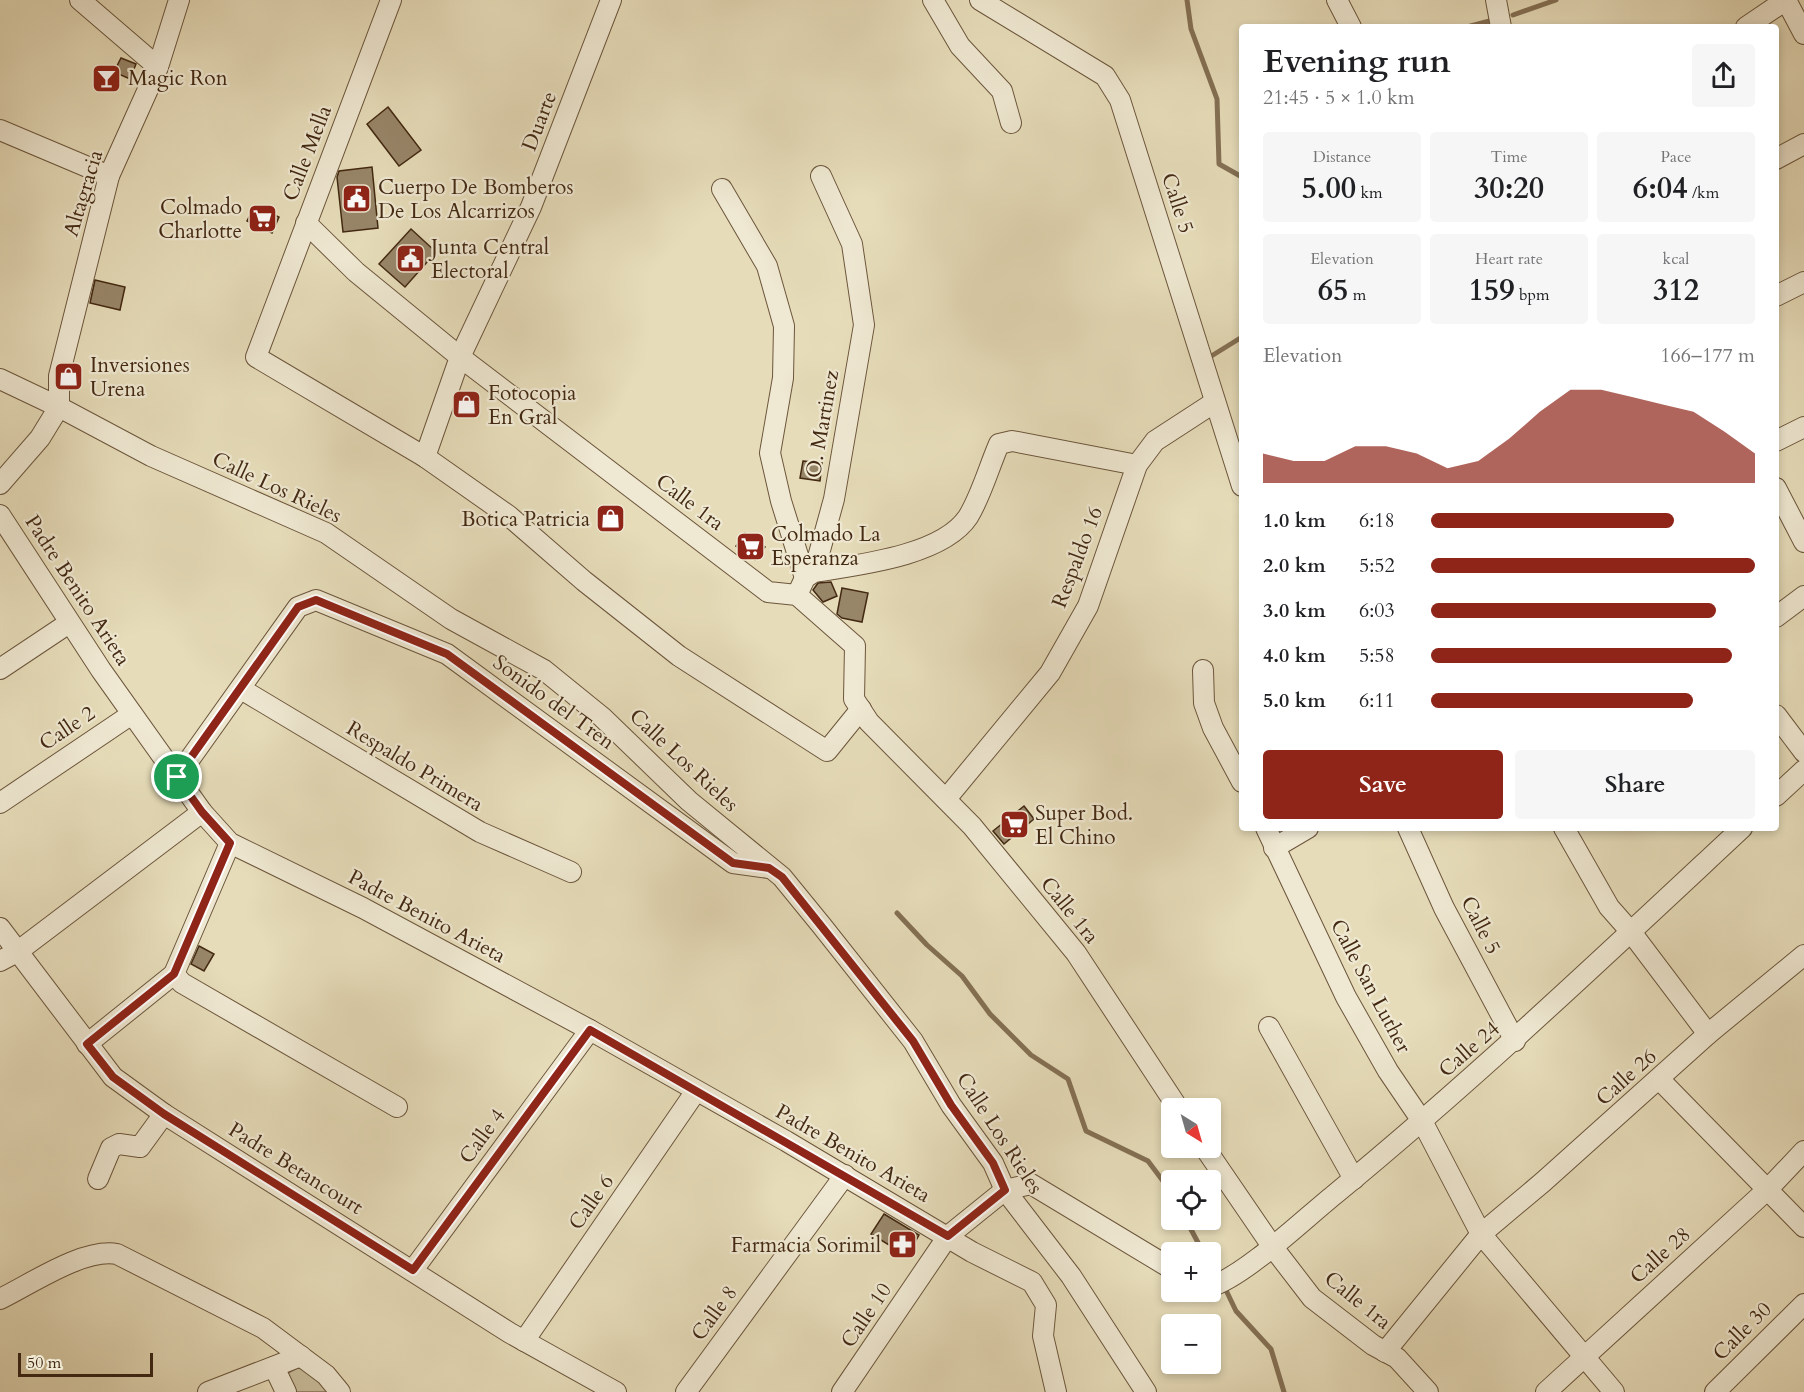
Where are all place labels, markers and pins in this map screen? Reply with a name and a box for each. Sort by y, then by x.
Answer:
bar icon: Magic Ron [91,62,123,94]
place label: Magic Ron [128,64,228,93]
place label: Cuerpo De Bomberos De Los Alcarrizos [378,173,573,226]
public building icon: Cuerpo De Bomberos De Los Alcarrizos [341,183,373,215]
place label: Colmado Charlotte [158,193,242,246]
supermarket icon: Colmado Charlotte [247,203,279,235]
place label: Junta Central Electoral [428,233,549,286]
public building icon: Junta Central Electoral [394,243,426,275]
place label: Inversiones Urena [90,351,190,404]
shop icon: Inversiones Urena [53,361,85,393]
place label: Fotocopia En Gral [488,379,576,432]
shop icon: Fotocopia En Gral [451,389,483,421]
shop icon: Botica Patricia [595,503,627,535]
place label: Botica Patricia [461,505,590,534]
place label: Colmado La Esperanza [771,520,881,573]
supermarket icon: Colmado La Esperanza [734,530,766,562]
pin [151,751,202,802]
place label: Super Bod. El Chino [1035,799,1133,852]
supermarket icon: Super Bod. El Chino [998,809,1030,841]
pharmacy icon: Farmacia Sorimil [886,1229,918,1261]
place label: Farmacia Sorimil [731,1231,881,1260]

